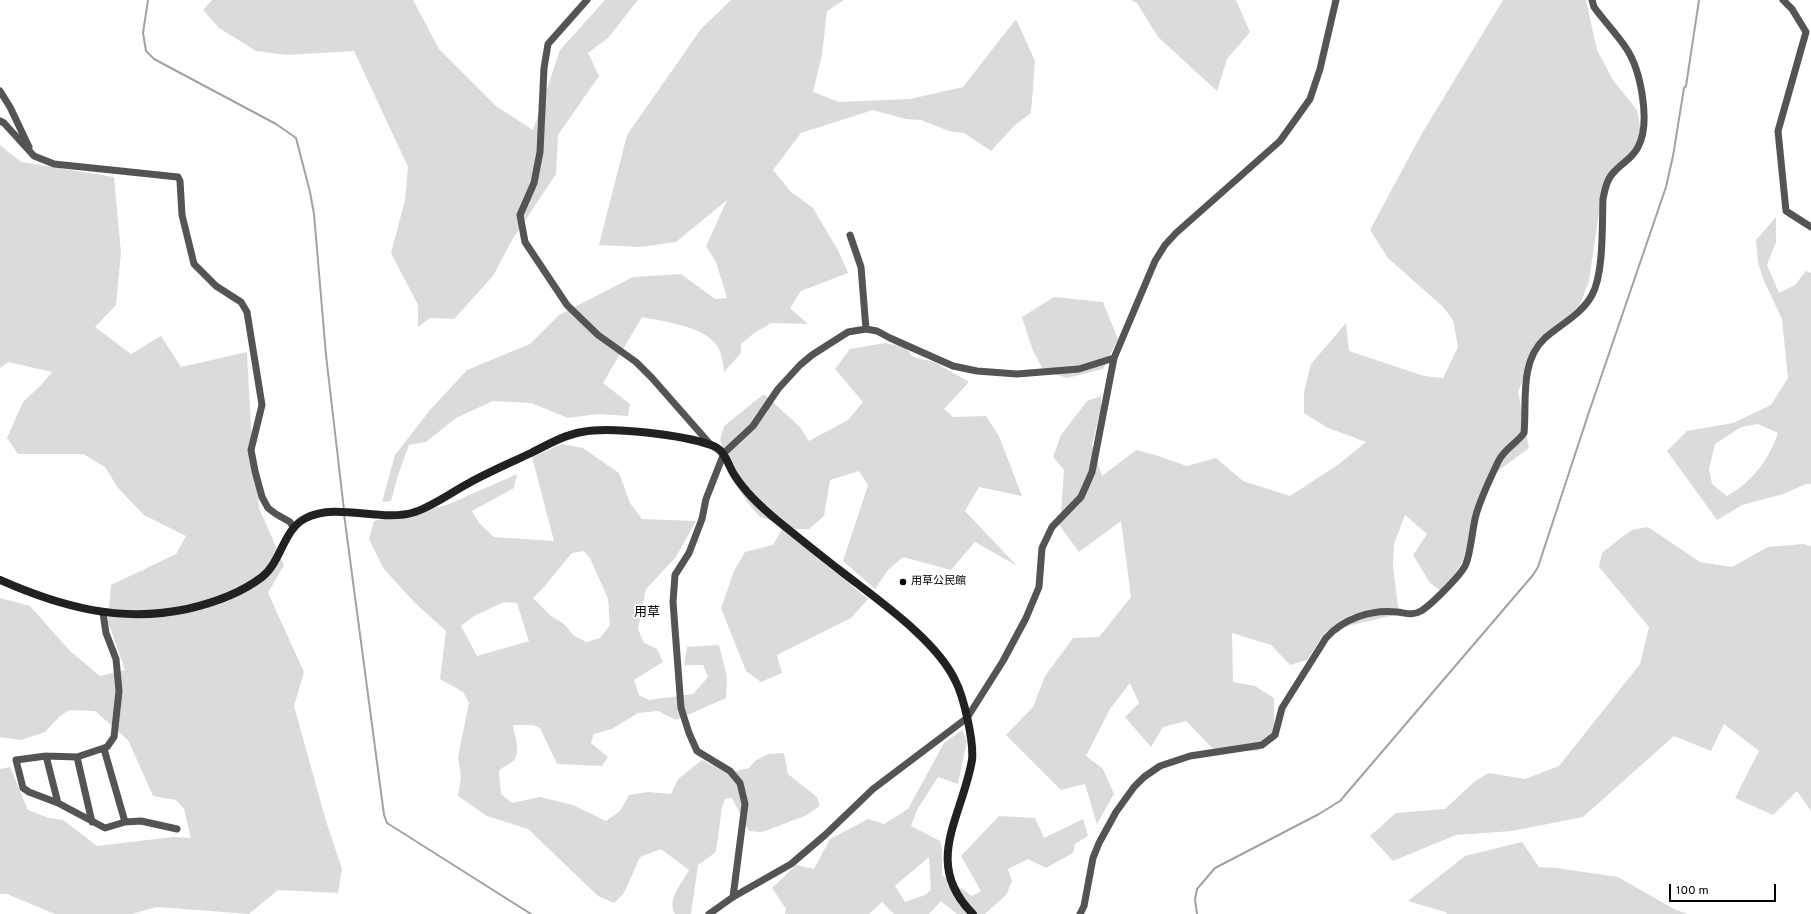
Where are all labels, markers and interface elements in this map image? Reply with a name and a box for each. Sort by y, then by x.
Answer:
place label: 用草公民館 [911,575,966,589]
marker: 用草公民館 [898,577,908,587]
district label: 用草 [634,605,660,621]
scale bar [1671,876,1778,902]
text: 100 m [1676,883,1709,899]

